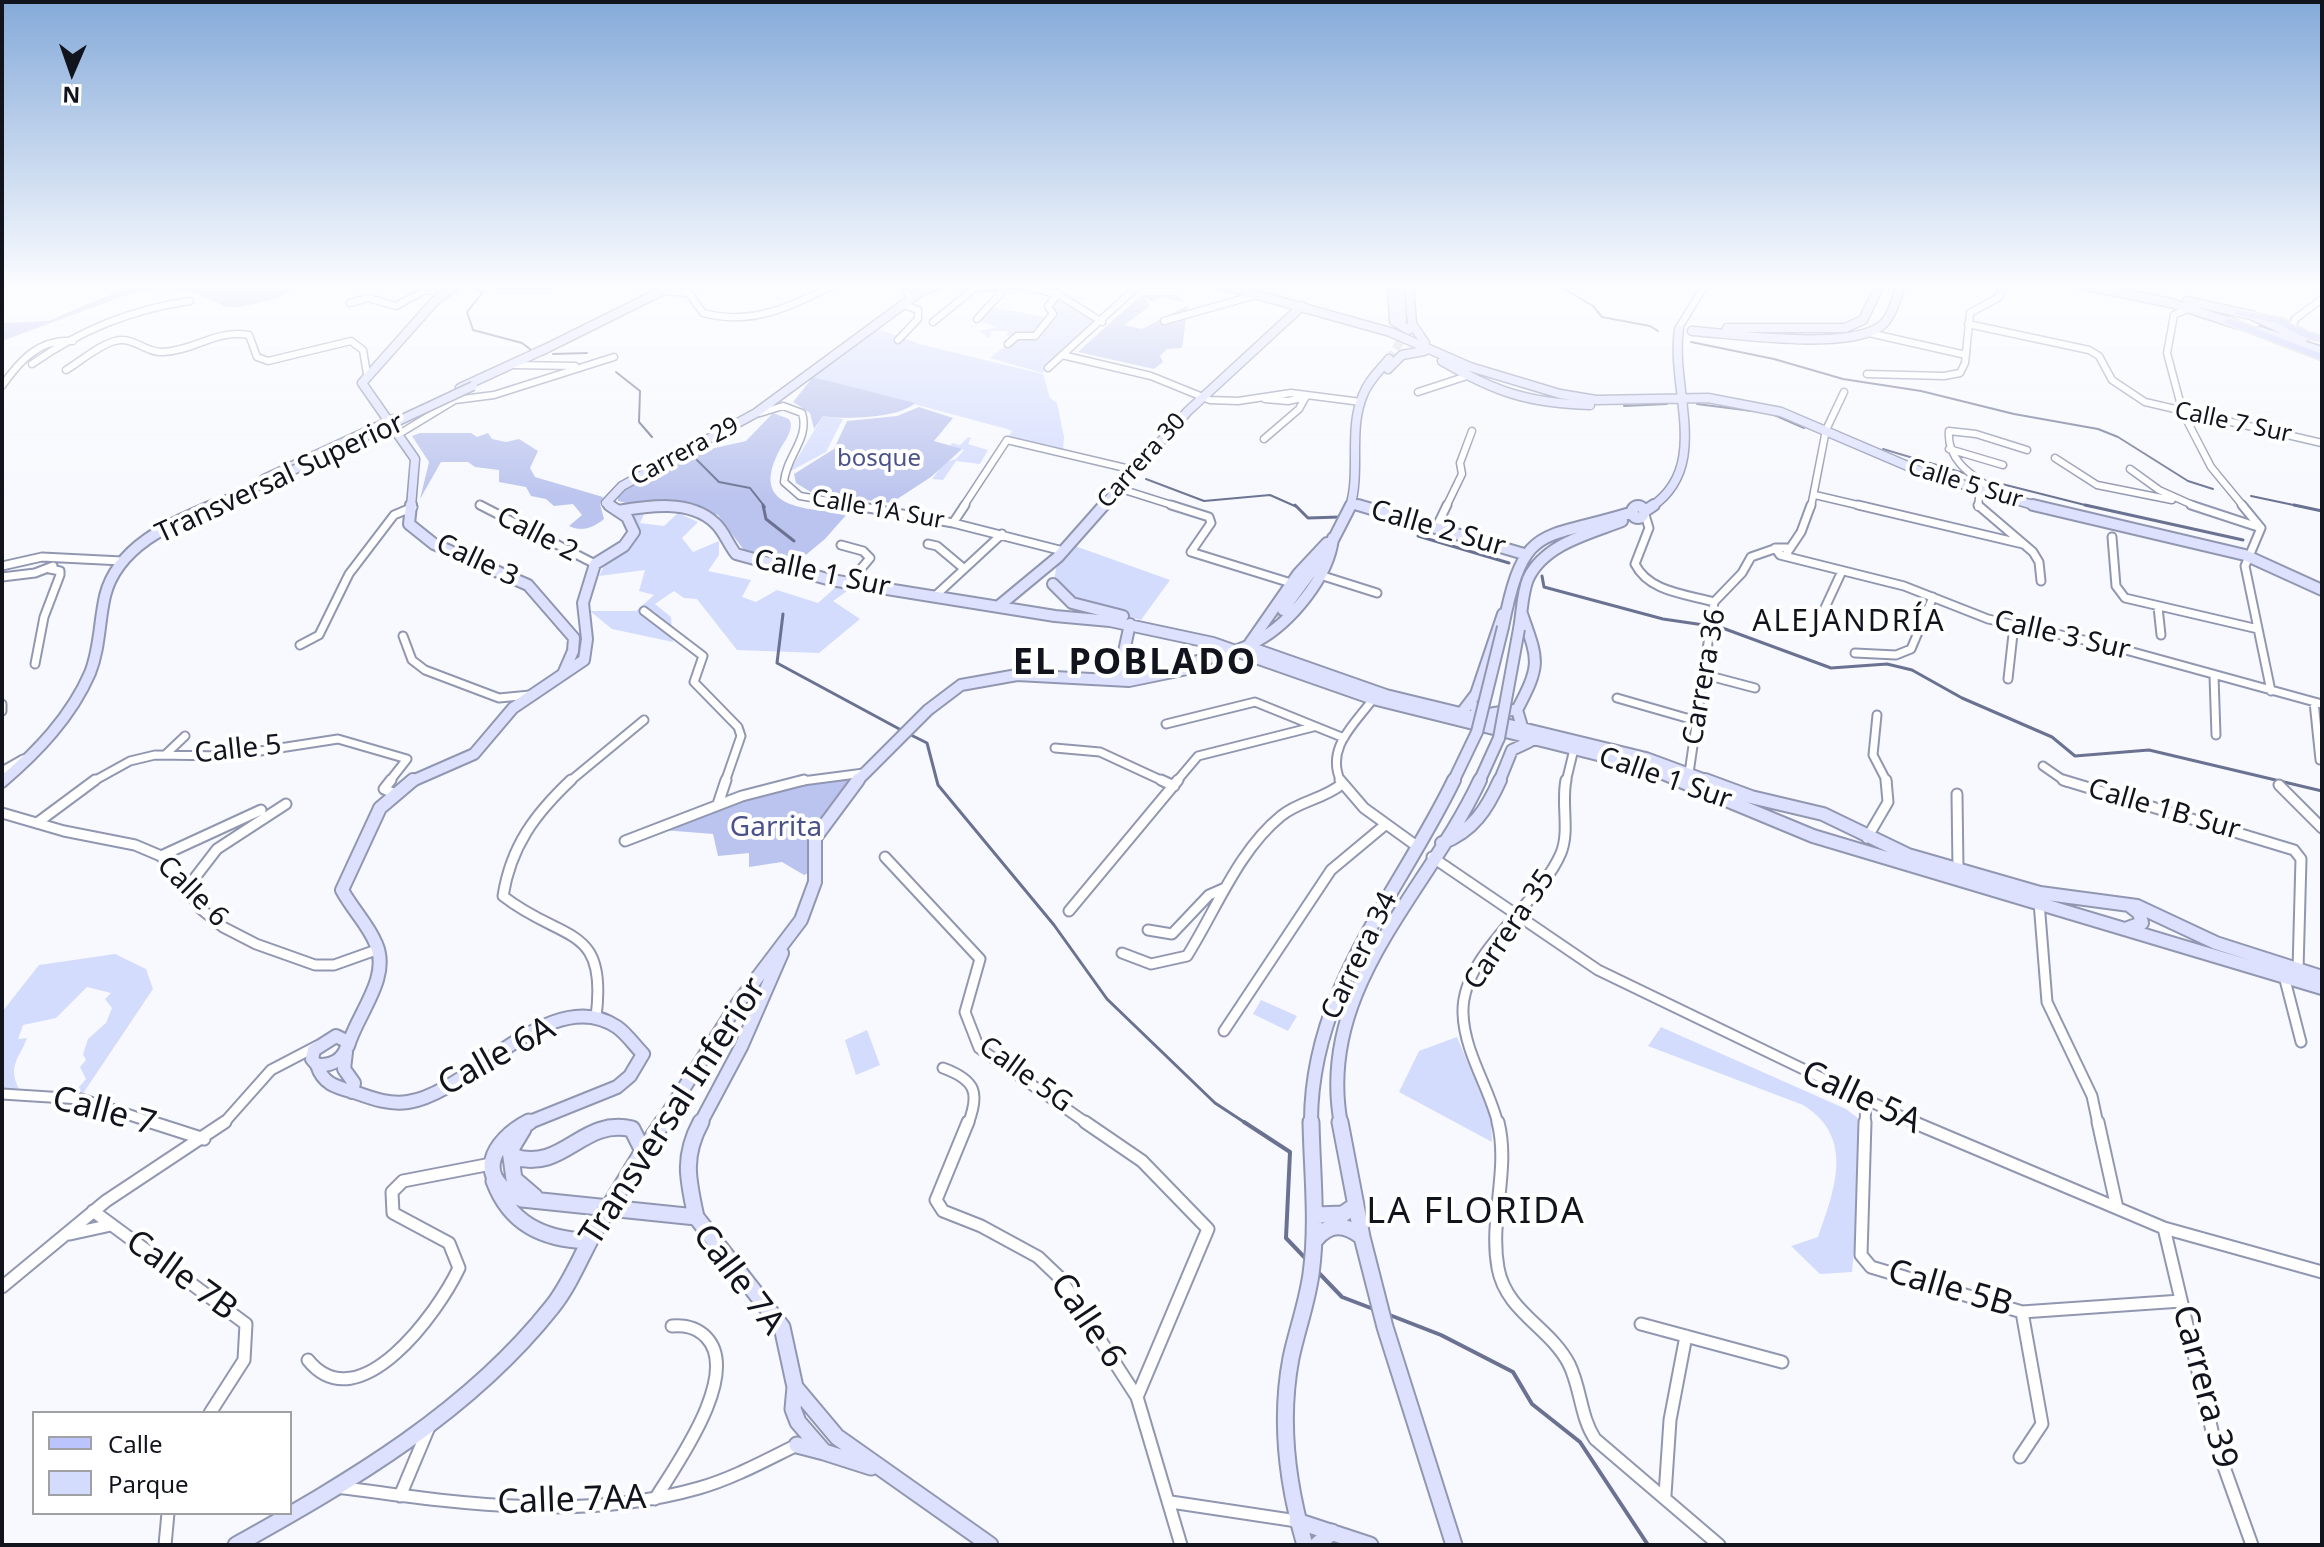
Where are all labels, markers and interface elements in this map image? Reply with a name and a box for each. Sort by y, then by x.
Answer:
north arrow [32,32,112,112]
text: N [62,81,81,111]
street label: Calle 7 Sur [2172,397,2294,449]
street label: Transversal Superior [151,407,409,551]
street label: Carrera 30 [1092,407,1192,515]
street label: Carrera 29 [626,412,744,492]
park label: bosque [837,445,921,473]
street label: Calle 5 Sur [1904,453,2026,515]
street label: Calle 1A Sur [810,484,946,536]
street label: Calle 2 Sur [1367,494,1509,564]
street label: Calle 2 [491,500,583,570]
street label: Calle 3 [431,527,523,595]
street label: Calle 1 Sur [751,543,893,605]
district label: ALEJANDRÍA [1752,604,1946,640]
street label: Calle 3 Sur [1991,604,2133,668]
street label: Carrera 36 [1676,606,1734,748]
district label: EL POBLADO [1013,642,1257,686]
street label: Calle 5 [193,729,283,771]
street label: Calle 1 Sur [1594,741,1736,817]
street label: Calle 1B Sur [2084,772,2244,848]
park label: Garrita [730,811,822,845]
street label: Calle 6 [149,849,235,935]
street label: Carrera 35 [1458,863,1562,997]
street label: Carrera 34 [1315,887,1405,1025]
street label: Transversal Inferior [572,970,776,1254]
street label: Calle 6A [431,1008,563,1106]
street label: Calle 5G [972,1030,1078,1120]
street label: Calle 5A [1795,1053,1927,1143]
street label: Calle 7 [48,1079,160,1145]
district label: LA FLORIDA [1366,1191,1586,1235]
street label: Calle 7A [683,1217,793,1343]
street label: Calle 7B [117,1222,245,1330]
street label: Calle 5B [1883,1252,2017,1326]
street label: Calle 6 [1041,1266,1133,1376]
street label: Carrera 39 [2163,1301,2245,1473]
legend [32,1411,292,1515]
text: Calle [108,1427,163,1460]
text: Parque [108,1467,189,1500]
street label: Calle 7AA [497,1478,647,1524]

